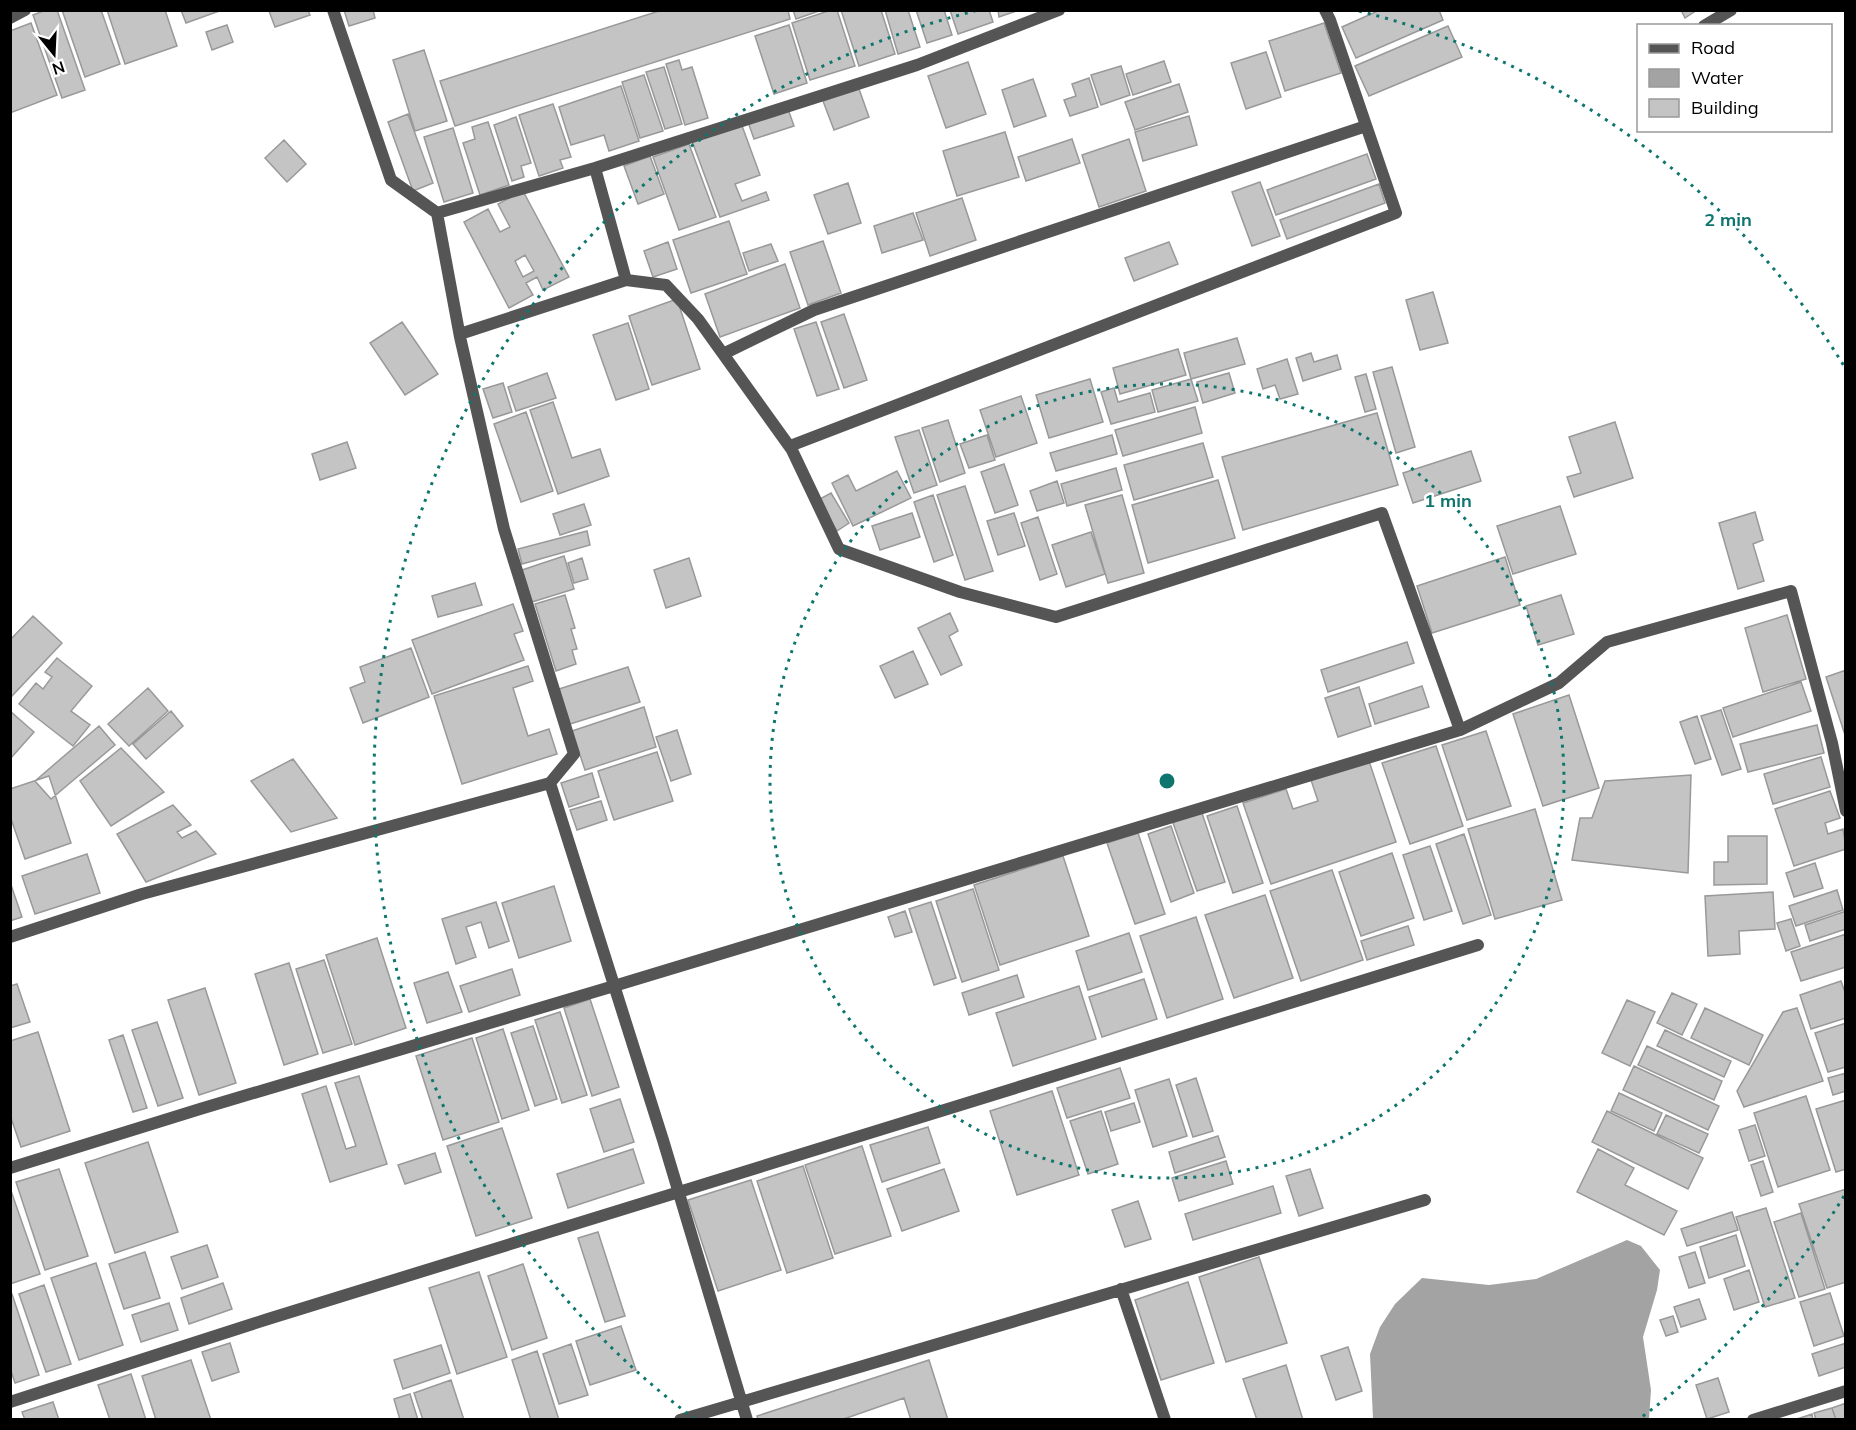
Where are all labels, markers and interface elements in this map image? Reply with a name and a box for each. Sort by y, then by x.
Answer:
north arrow [24,24,84,84]
legend [1637,24,1832,132]
text: Road [1691,36,1735,59]
text: N [50,57,67,80]
text: Water [1691,66,1744,89]
text: Building [1691,96,1759,119]
text: 2 min [1704,208,1752,231]
text: 1 min [1424,489,1472,512]
centre of rings [1157,771,1177,791]

